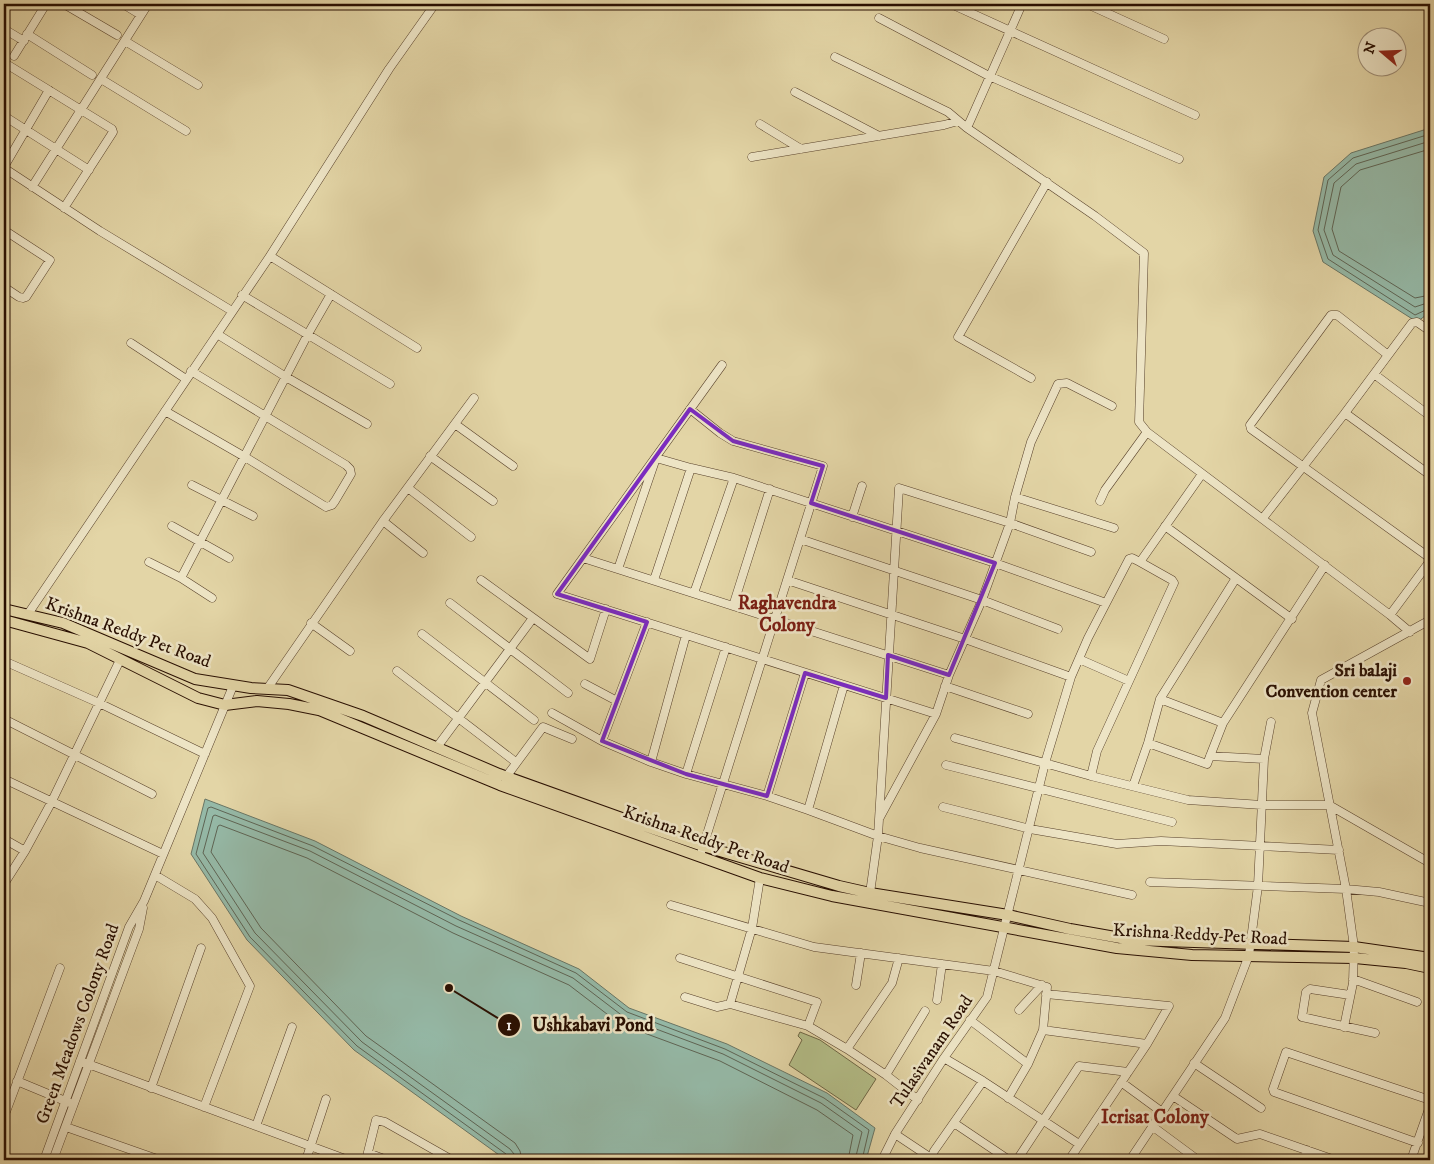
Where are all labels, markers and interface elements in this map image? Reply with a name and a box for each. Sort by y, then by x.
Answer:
north arrow [1356,28,1406,78]
text: N [1360,39,1381,56]
district label: Raghavendra Colony [738,592,837,637]
street label: Krishna Reddy Pet Road [42,593,214,673]
place label: Sri balaji Convention center [1265,660,1397,703]
marker: Sri balaji Convention center [1401,675,1413,687]
street label: Krishna Reddy Pet Road [620,801,792,879]
street label: Krishna Reddy Pet Road [1112,919,1288,951]
street label: Green Meadows Colony Road [31,921,125,1127]
street label: Tulasivanam Road [886,991,978,1113]
callout: Ushkabavi Pond [497,1008,664,1042]
text: Ushkabavi Pond [532,1014,654,1037]
text: 1 [506,1016,512,1035]
district label: Icrisat Colony [1101,1106,1210,1129]

